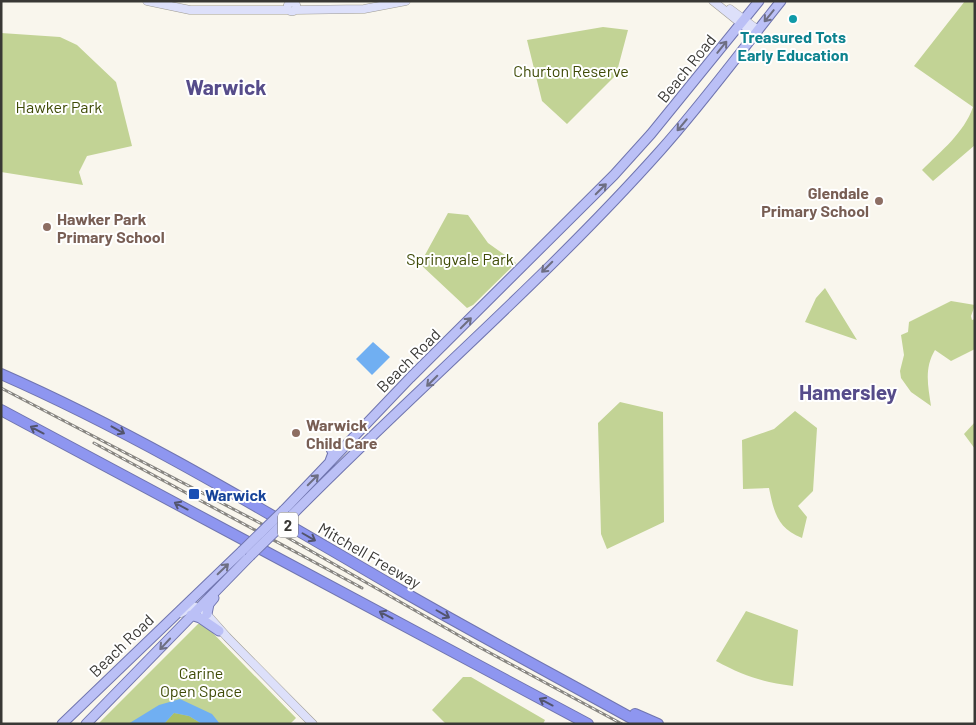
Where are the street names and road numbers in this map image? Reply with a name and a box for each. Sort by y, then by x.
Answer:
street label: Beach Road [653,30,719,106]
street label: Beach Road [372,324,444,396]
road number: 2 [278,512,298,538]
street label: Mitchell Freeway [315,518,425,592]
street label: Beach Road [85,610,157,680]

